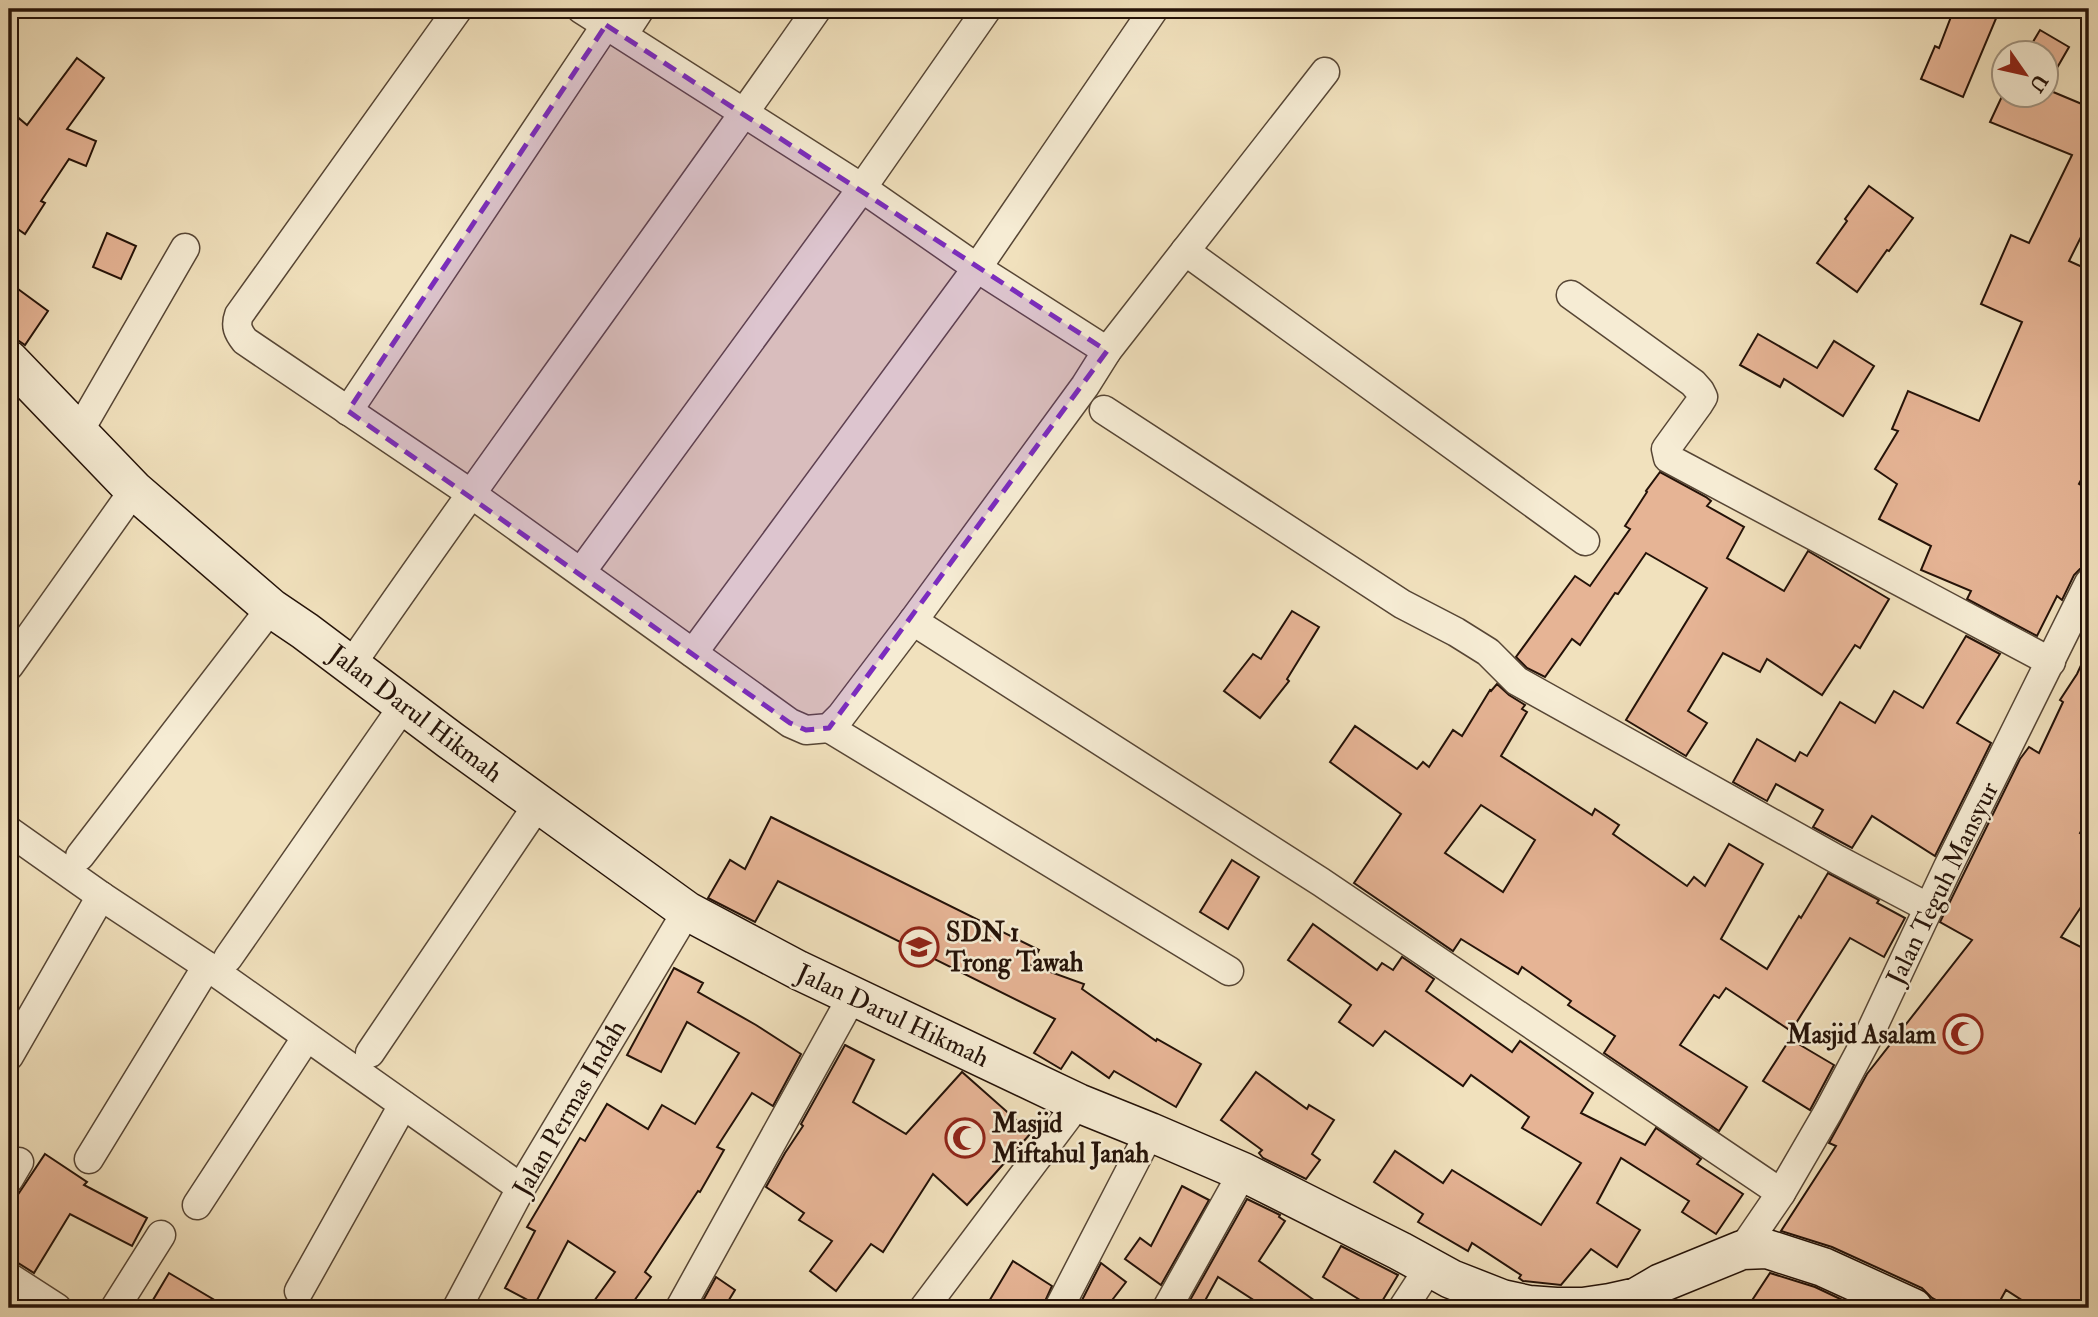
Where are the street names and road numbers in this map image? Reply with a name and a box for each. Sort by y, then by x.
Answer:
street label: Jalan Darul Hikmah [321,637,509,790]
street label: Jalan Teguh Mansyur [1879,776,2006,991]
street label: Jalan Darul Hikmah [790,957,994,1075]
street label: Jalan Permas Indah [506,1014,633,1203]

